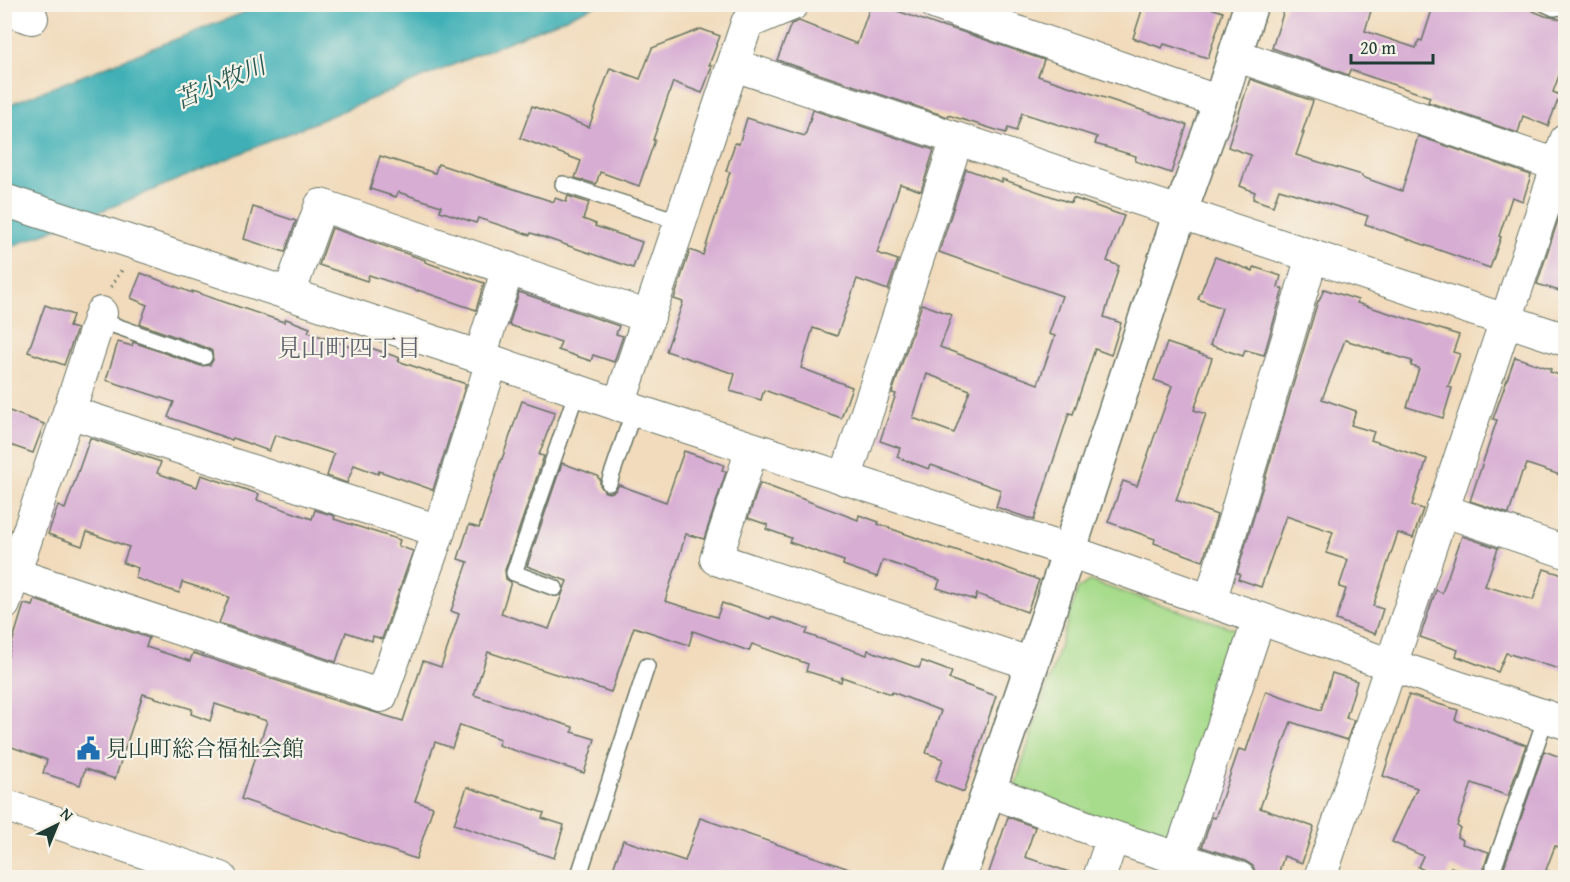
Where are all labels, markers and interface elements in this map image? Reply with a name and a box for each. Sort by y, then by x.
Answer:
scale bar [1351,27,1434,65]
text: 20 m [1360,34,1396,61]
water label: 苫小牧川 [169,47,274,117]
district label: 見山町四丁目 [277,330,421,365]
place label: 見山町総合福祉会館 [106,732,304,764]
public building icon: 見山町総合福祉会館 [75,735,101,761]
north arrow [27,795,87,855]
text: N [55,802,80,827]

